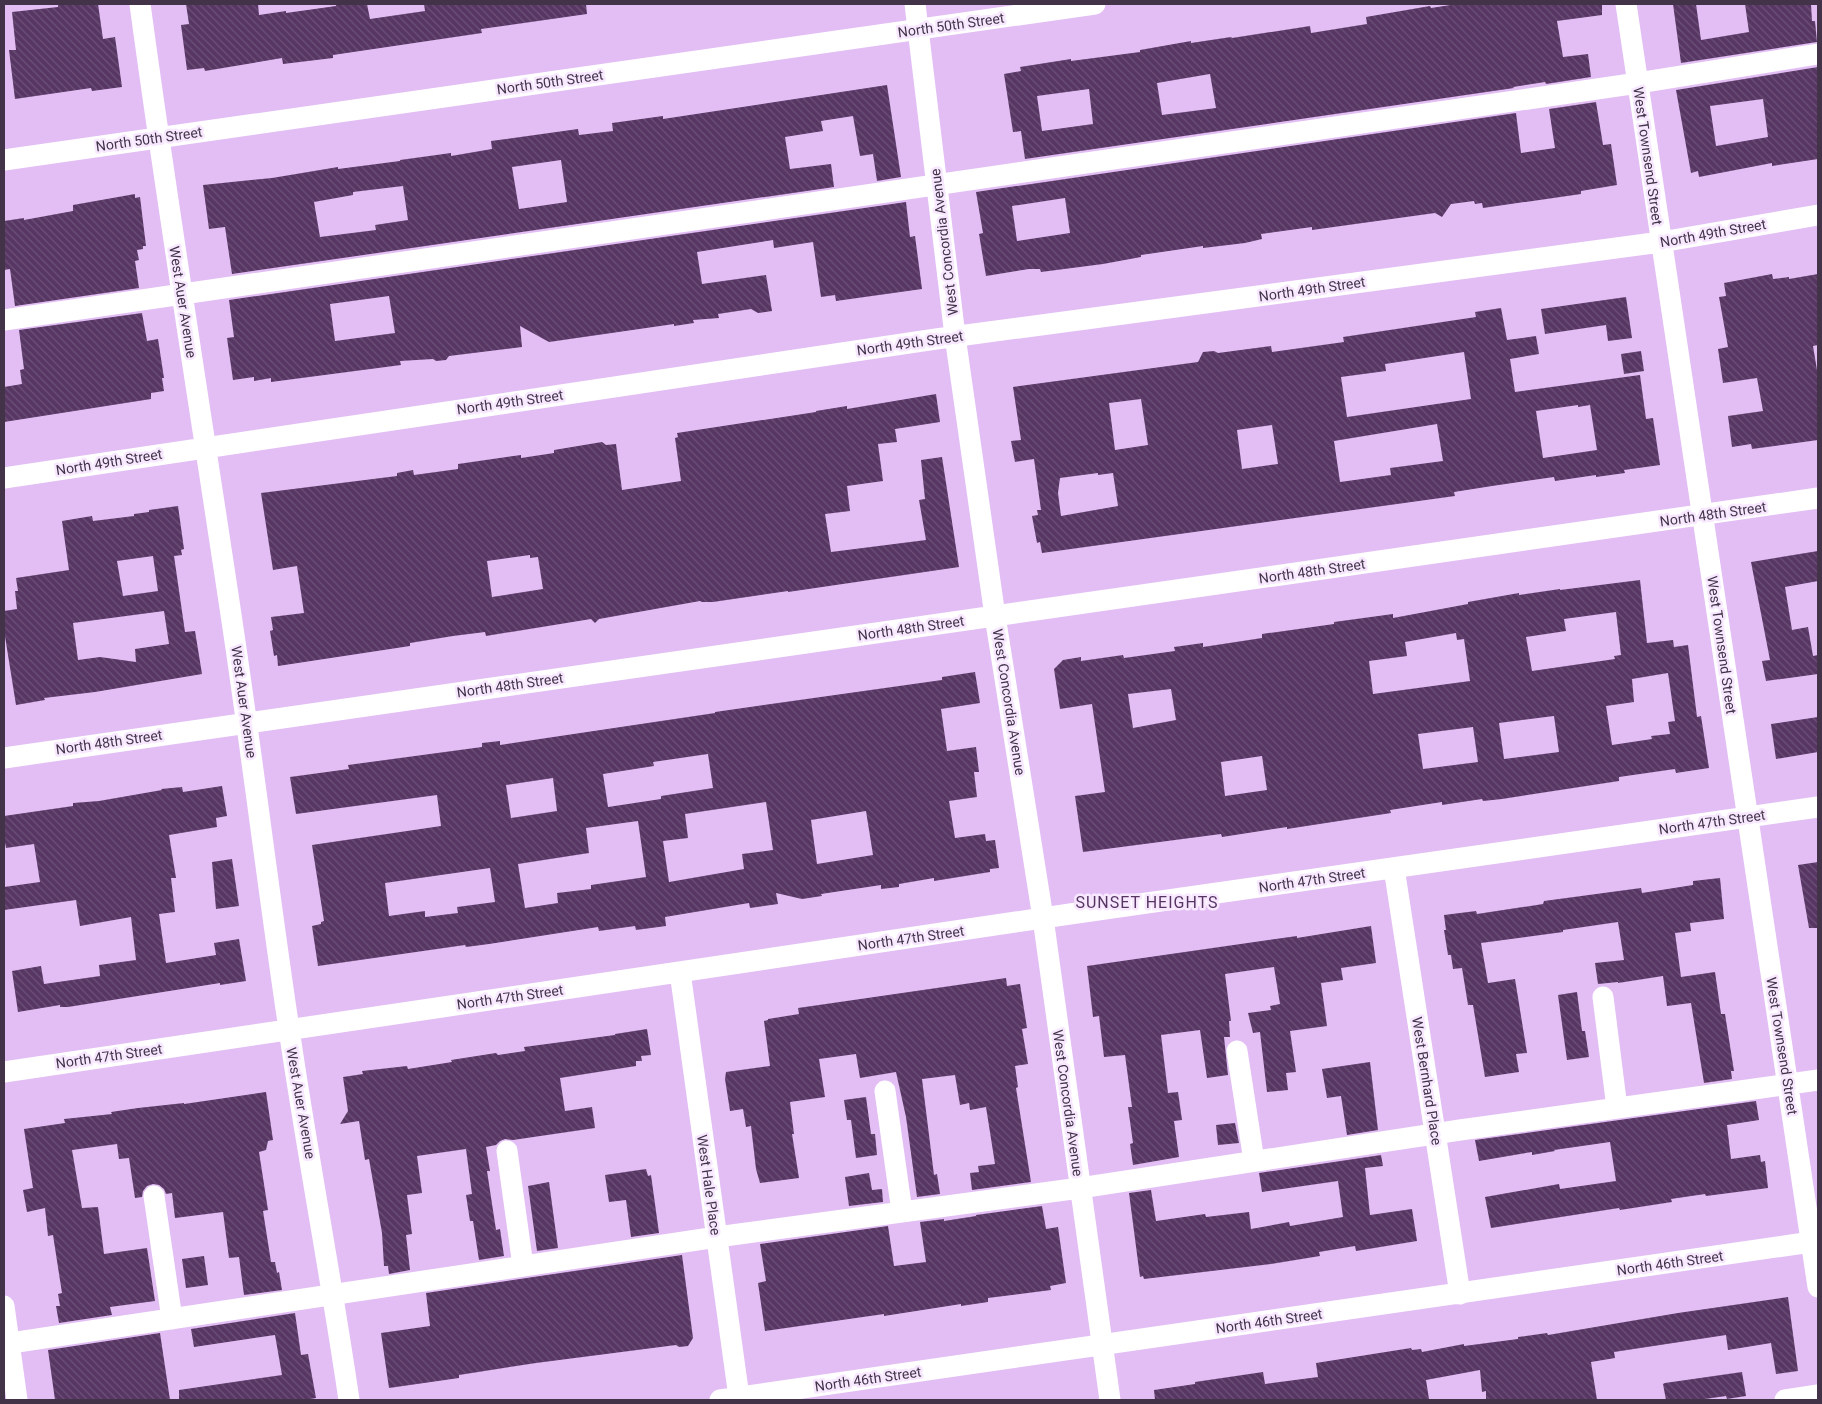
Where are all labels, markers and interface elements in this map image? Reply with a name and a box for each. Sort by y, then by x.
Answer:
street label: North 50th Street [897,10,1006,40]
street label: North 50th Street [496,67,605,97]
street label: West Townsend Street [1630,86,1666,226]
street label: North 50th Street [95,124,204,154]
street label: West Concordia Avenue [927,168,961,316]
street label: North 49th Street [1659,216,1768,250]
street label: West Auer Avenue [166,245,200,359]
street label: North 49th Street [1258,274,1367,304]
street label: North 49th Street [856,328,965,358]
street label: North 49th Street [456,387,565,417]
street label: North 49th Street [55,446,164,478]
street label: North 48th Street [1659,499,1768,529]
street label: North 48th Street [1258,556,1367,586]
street label: West Townsend Street [1704,575,1740,715]
street label: North 48th Street [857,613,966,643]
street label: West Concordia Avenue [990,628,1028,776]
street label: West Auer Avenue [228,645,260,759]
street label: North 48th Street [456,670,565,700]
street label: North 48th Street [55,727,164,757]
street label: North 47th Street [1658,807,1767,837]
street label: North 47th Street [1258,865,1367,895]
district label: SUNSET HEIGHTS [1075,893,1219,912]
street label: North 47th Street [857,923,966,953]
street label: West Townsend Street [1763,976,1801,1116]
street label: North 47th Street [456,982,565,1012]
street label: West Bernhard Place [1409,1016,1445,1146]
street label: West Concordia Avenue [1050,1029,1086,1177]
street label: North 47th Street [55,1041,164,1071]
street label: West Auer Avenue [283,1046,319,1160]
street label: West Hale Place [694,1134,724,1236]
street label: North 46th Street [1616,1248,1725,1278]
street label: North 46th Street [1215,1306,1324,1336]
street label: North 46th Street [814,1364,923,1394]

